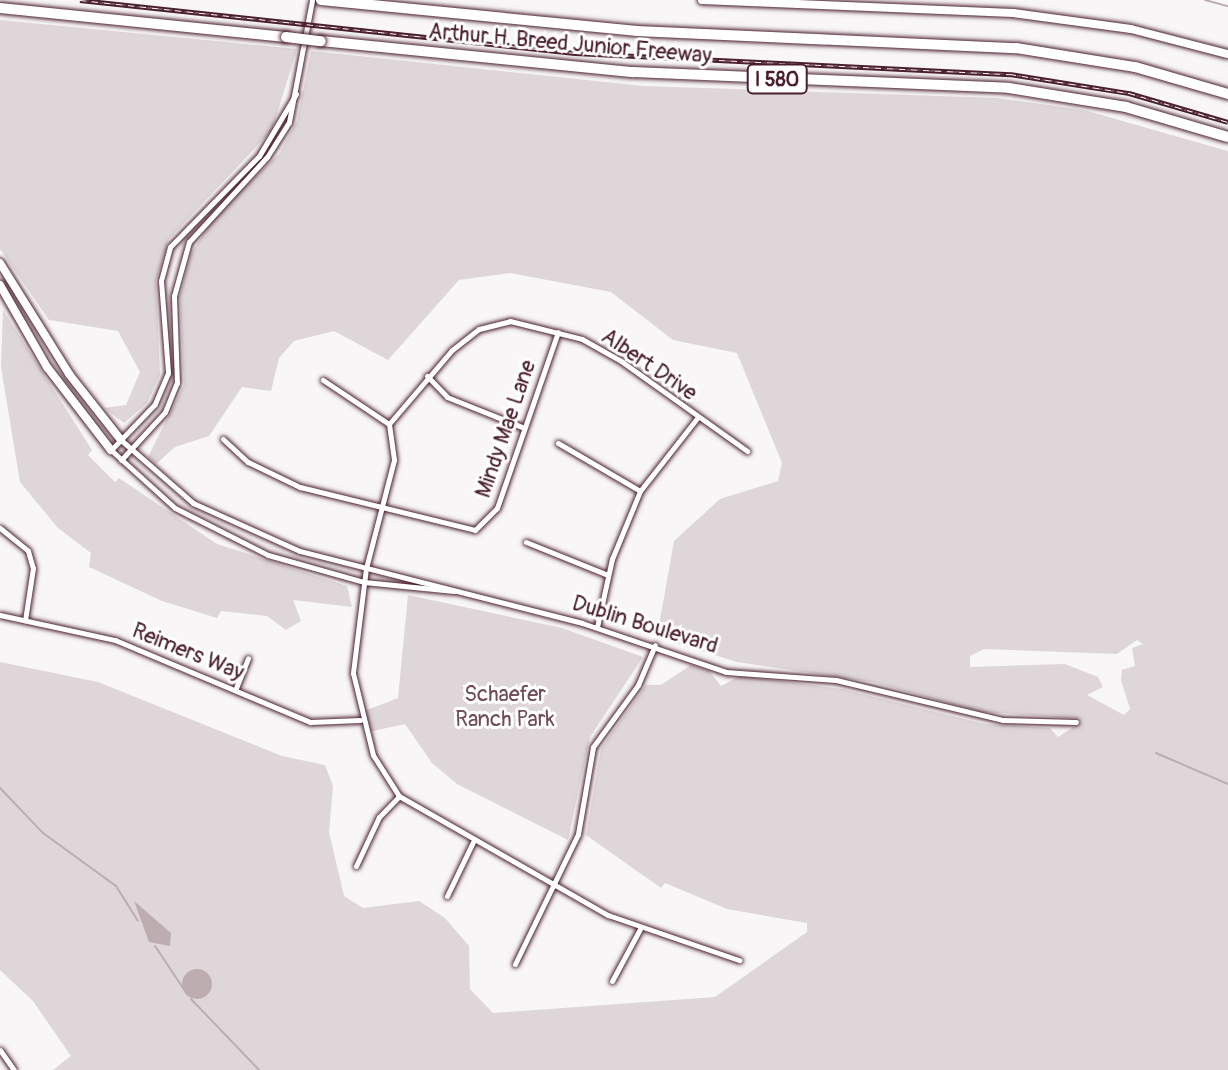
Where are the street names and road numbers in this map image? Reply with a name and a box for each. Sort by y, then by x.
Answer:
street label: Arthur H. Breed Junior Freeway [427,18,713,70]
road number: I 580 [745,63,809,95]
street label: Albert Drive [596,323,702,407]
street label: Mindy Mae Lane [470,357,542,501]
street label: Dublin Boulevard [569,590,721,660]
street label: Reimers Way [128,618,248,686]

